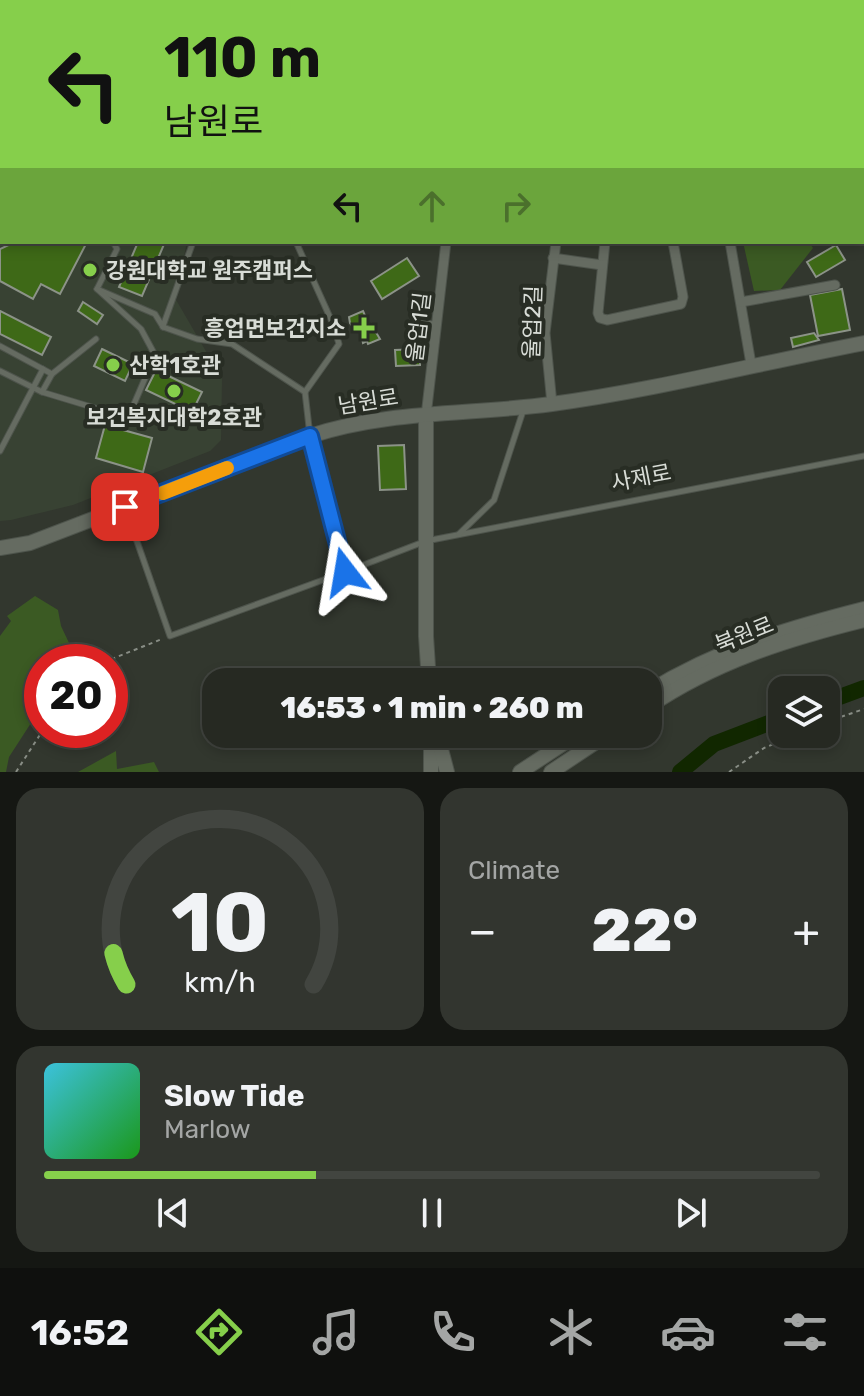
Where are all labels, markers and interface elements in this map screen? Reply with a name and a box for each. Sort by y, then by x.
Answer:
text: 110 m [164,25,321,91]
icon: left [32,32,136,136]
text: 남원로 [164,100,263,143]
icon: left [326,184,370,228]
icon: ahead [410,184,454,228]
icon: right [494,184,538,228]
place label: 강원대학교 원주캠퍼스 [106,257,313,284]
marker: 강원대학교 원주캠퍼스 [81,261,99,279]
street label: 울업2길 [518,285,547,359]
street label: 울업1길 [401,291,436,364]
place label: 흥업면보건지소 [204,315,346,342]
marker: 흥업면보건지소 [353,317,375,339]
place label: 산학1호관 [129,352,221,379]
marker: 산학1호관 [104,356,122,374]
marker: 보건복지대학2호관 [165,382,183,400]
street label: 남원로 [336,383,400,420]
place label: 보건복지대학2호관 [86,404,262,431]
street label: 사제로 [609,458,673,497]
pin [91,473,159,541]
icon: arrive [103,485,147,529]
position arrow [303,530,387,614]
street label: 북원로 [711,611,777,658]
speed limit sign: 20 [24,644,128,748]
map controls [768,676,840,748]
button: layers [768,676,840,748]
text: 16:53 · 1 min · 260 m [280,690,584,726]
text: Climate [468,855,560,886]
text: 10 [171,873,269,972]
text: 22° [591,895,698,966]
text: − [468,905,497,957]
text: + [793,905,820,957]
text: km/h [184,965,256,999]
text: Slow Tide [164,1078,304,1114]
text: Marlow [164,1114,251,1145]
icon: previous [151,1191,195,1235]
icon: pause [410,1191,454,1235]
icon: next [669,1191,713,1235]
icon: directions [191,1304,247,1360]
icon: music [308,1304,364,1360]
icon: phone [425,1304,481,1360]
icon: climate [543,1304,599,1360]
icon: car [660,1304,716,1360]
icon: filters [777,1304,833,1360]
text: 16:52 [31,1311,129,1354]

